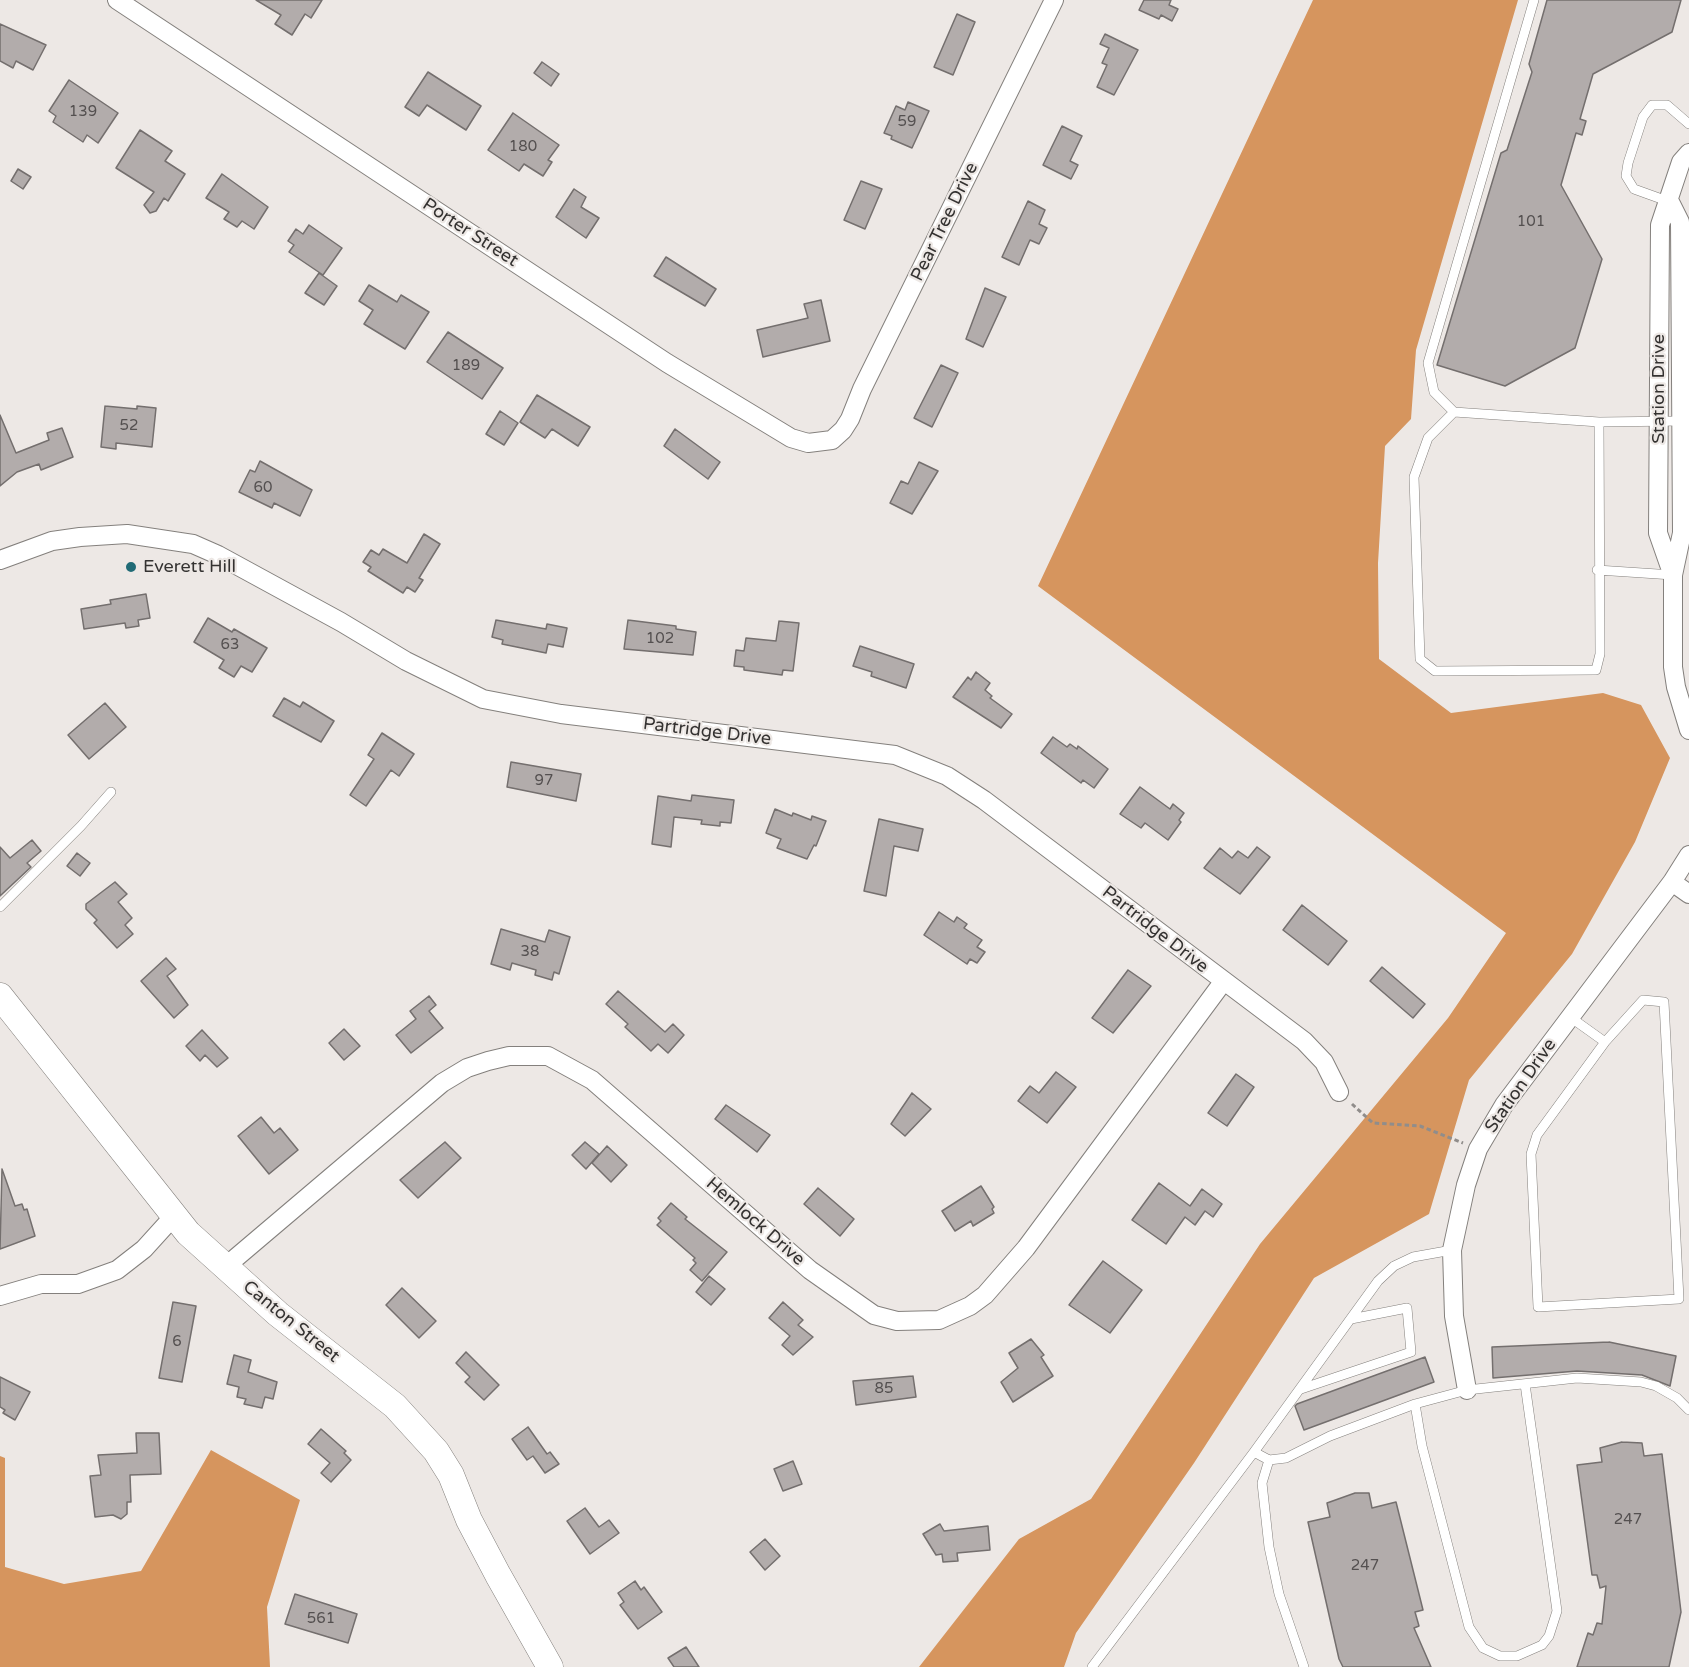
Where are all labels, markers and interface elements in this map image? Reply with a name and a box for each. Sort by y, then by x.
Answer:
house number: 139 [69,103,97,121]
house number: 59 [898,113,916,131]
house number: 180 [509,138,537,156]
street label: Pear Tree Drive [907,159,983,285]
street label: Porter Street [418,194,522,272]
house number: 101 [1517,213,1545,231]
street label: Station Drive [1648,334,1670,444]
house number: 189 [452,357,480,375]
house number: 52 [120,417,138,435]
house number: 60 [254,479,272,497]
place label: Everett Hill [143,556,236,578]
marker: Everett Hill [124,560,138,574]
house number: 102 [646,630,674,648]
house number: 63 [221,636,239,654]
street label: Partridge Drive [642,713,772,751]
house number: 97 [535,772,553,790]
street label: Partridge Drive [1098,882,1212,978]
house number: 38 [521,943,539,961]
street label: Station Drive [1481,1035,1561,1137]
street label: Hemlock Drive [701,1173,809,1271]
street label: Canton Street [238,1276,344,1368]
house number: 6 [172,1333,182,1351]
house number: 85 [875,1380,893,1398]
house number: 247 [1614,1511,1642,1529]
house number: 247 [1351,1557,1379,1575]
house number: 561 [307,1610,335,1628]

